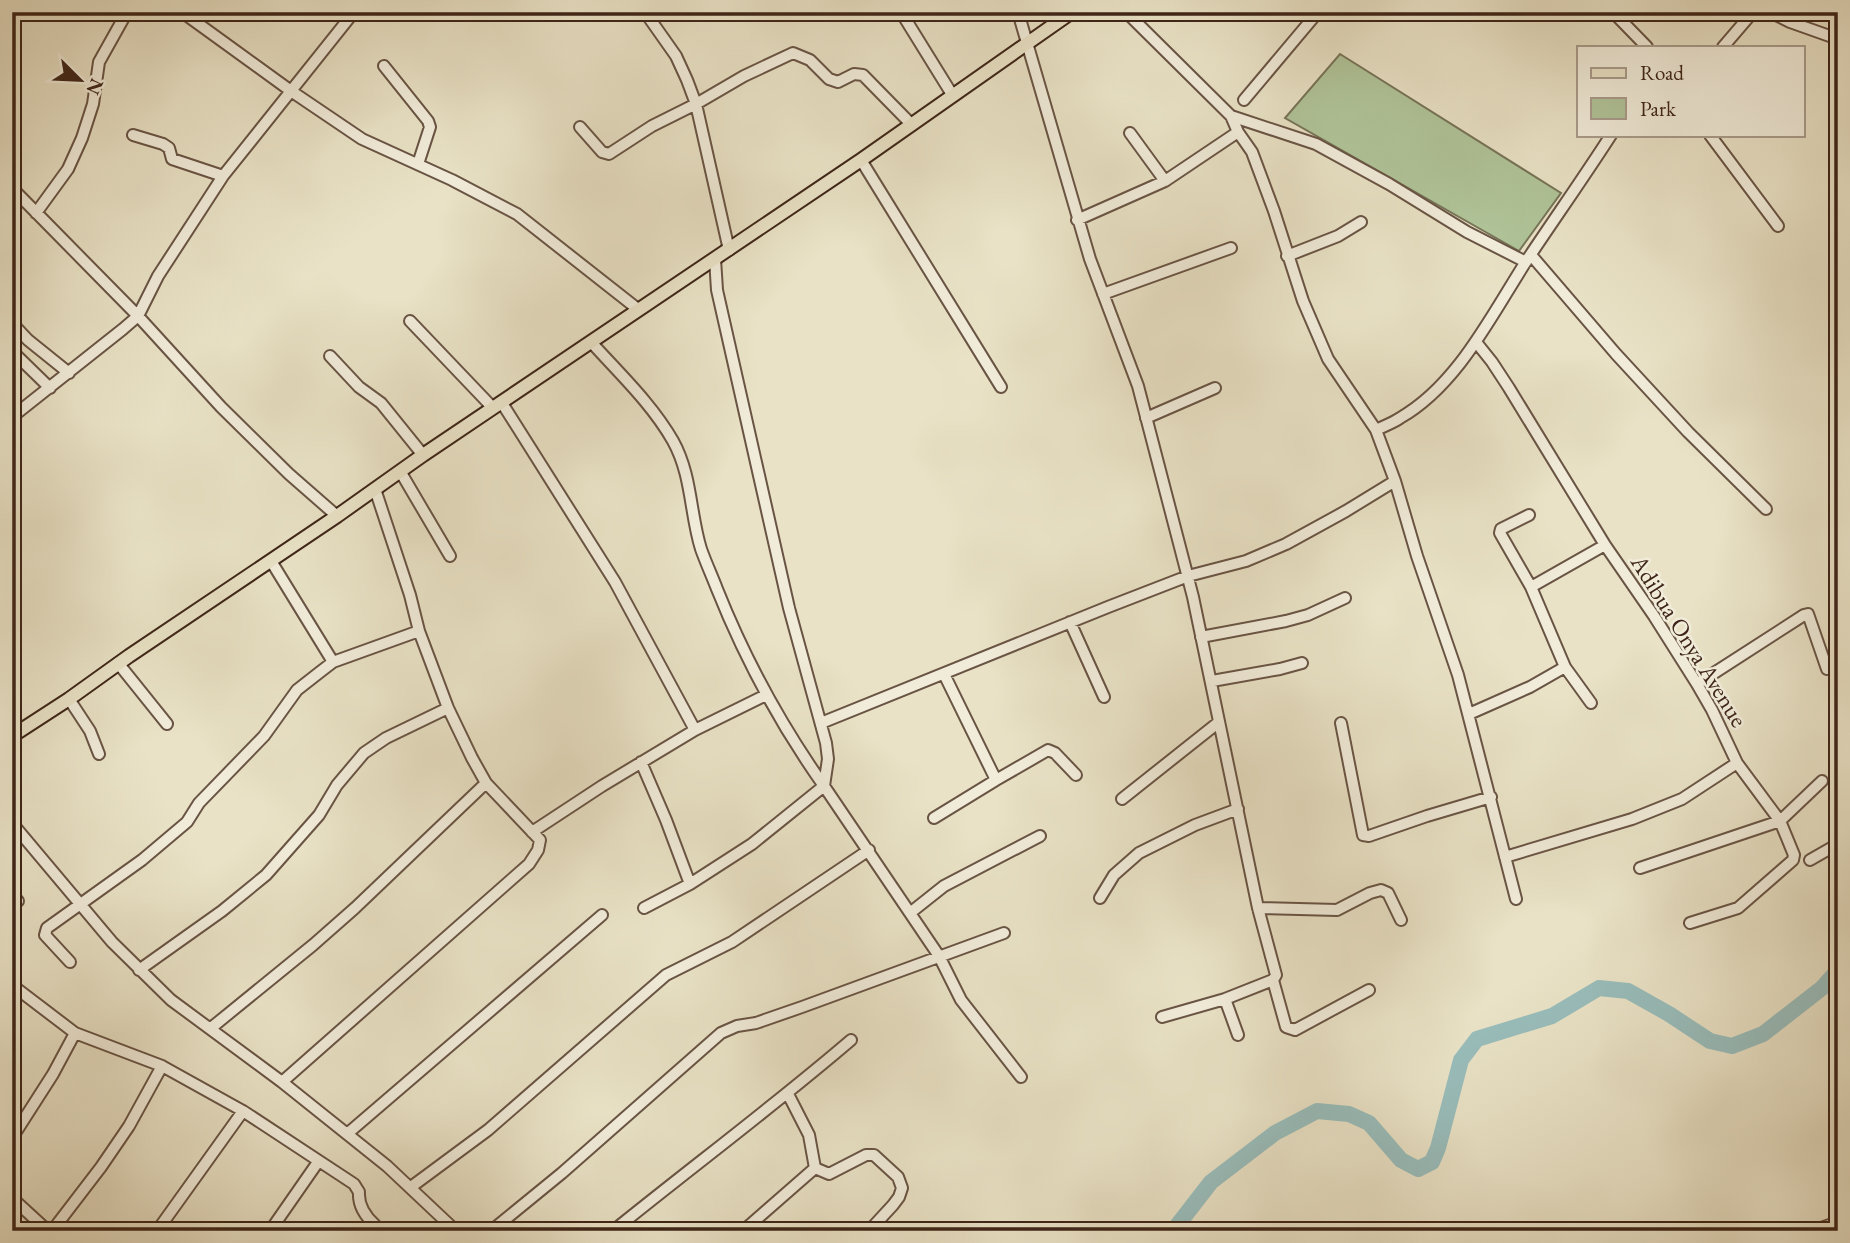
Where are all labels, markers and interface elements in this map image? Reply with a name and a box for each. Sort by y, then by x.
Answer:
north arrow [46,46,116,116]
legend [1577,46,1804,136]
text: Road [1640,59,1684,86]
text: N [80,75,110,99]
text: Park [1640,95,1677,122]
street label: Adibua Onya Avenue [1623,548,1755,733]

